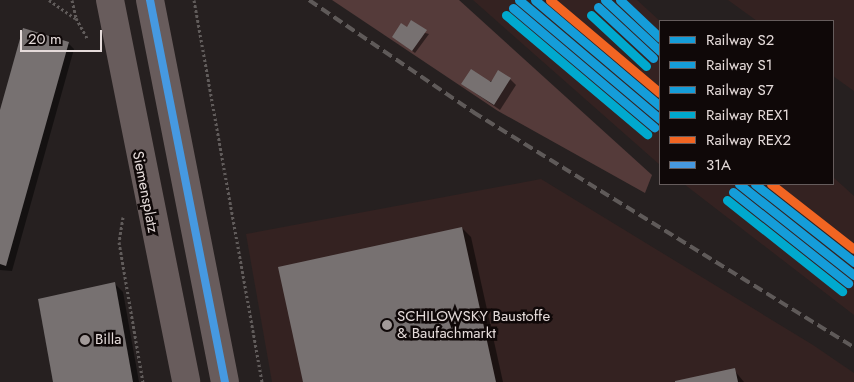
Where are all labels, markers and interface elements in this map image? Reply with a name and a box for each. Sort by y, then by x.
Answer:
scale bar [22,20,105,52]
legend [659,20,834,185]
text: 20 m [28,28,62,50]
text: Railway S2 [706,29,774,51]
text: Railway S1 [706,54,772,76]
text: Railway S7 [706,79,774,101]
text: Railway REX1 [706,104,789,126]
text: Railway REX2 [706,129,791,151]
street label: Siemensplatz [128,150,162,234]
text: 31A [706,154,731,176]
place label: SCHILOWSKY Baustoffe & Baufachmarkt [397,307,550,342]
marker: SCHILOWSKY Baustoffe & Baufachmarkt [381,319,393,331]
place label: Billa [95,331,121,349]
marker: Billa [79,334,91,346]

